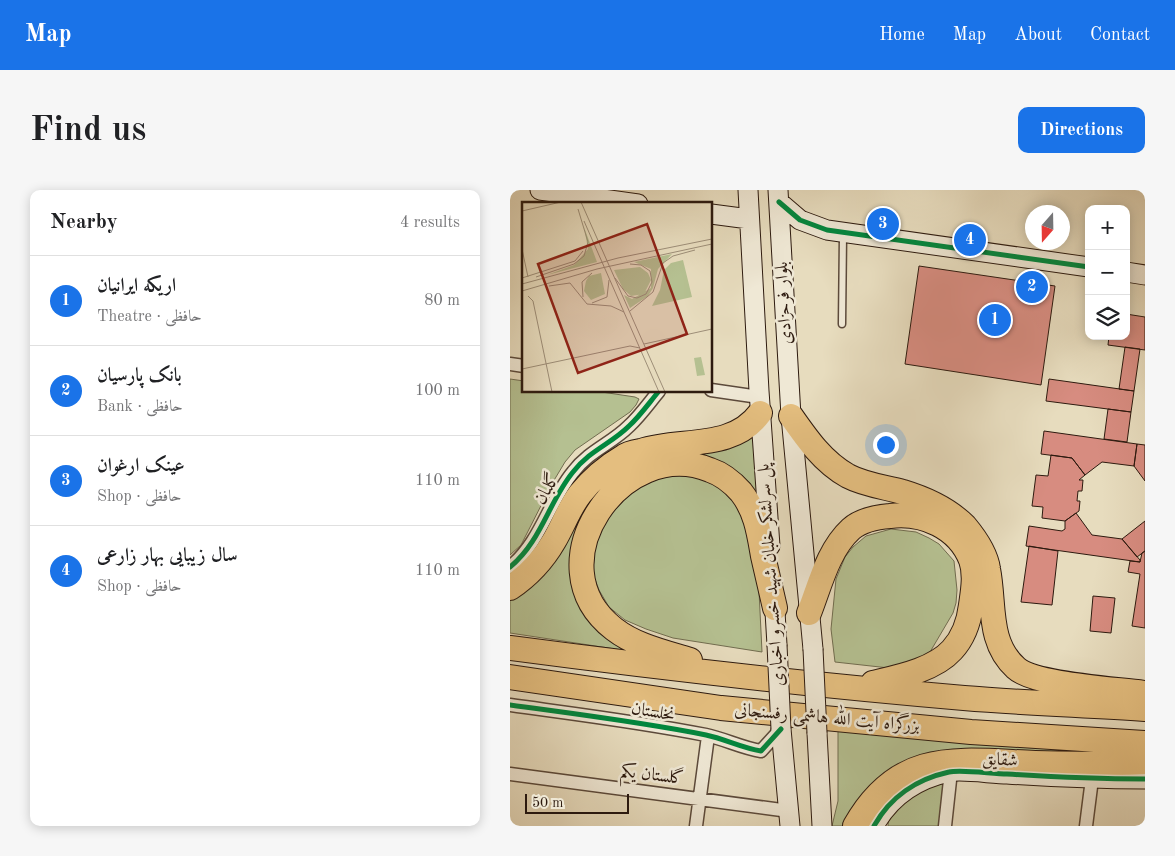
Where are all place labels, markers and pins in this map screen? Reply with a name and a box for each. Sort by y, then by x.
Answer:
pin: 3 [867,205,899,243]
pin: 4 [954,221,986,259]
pin: 2 [1016,268,1048,306]
pin: 1 [979,301,1011,339]

